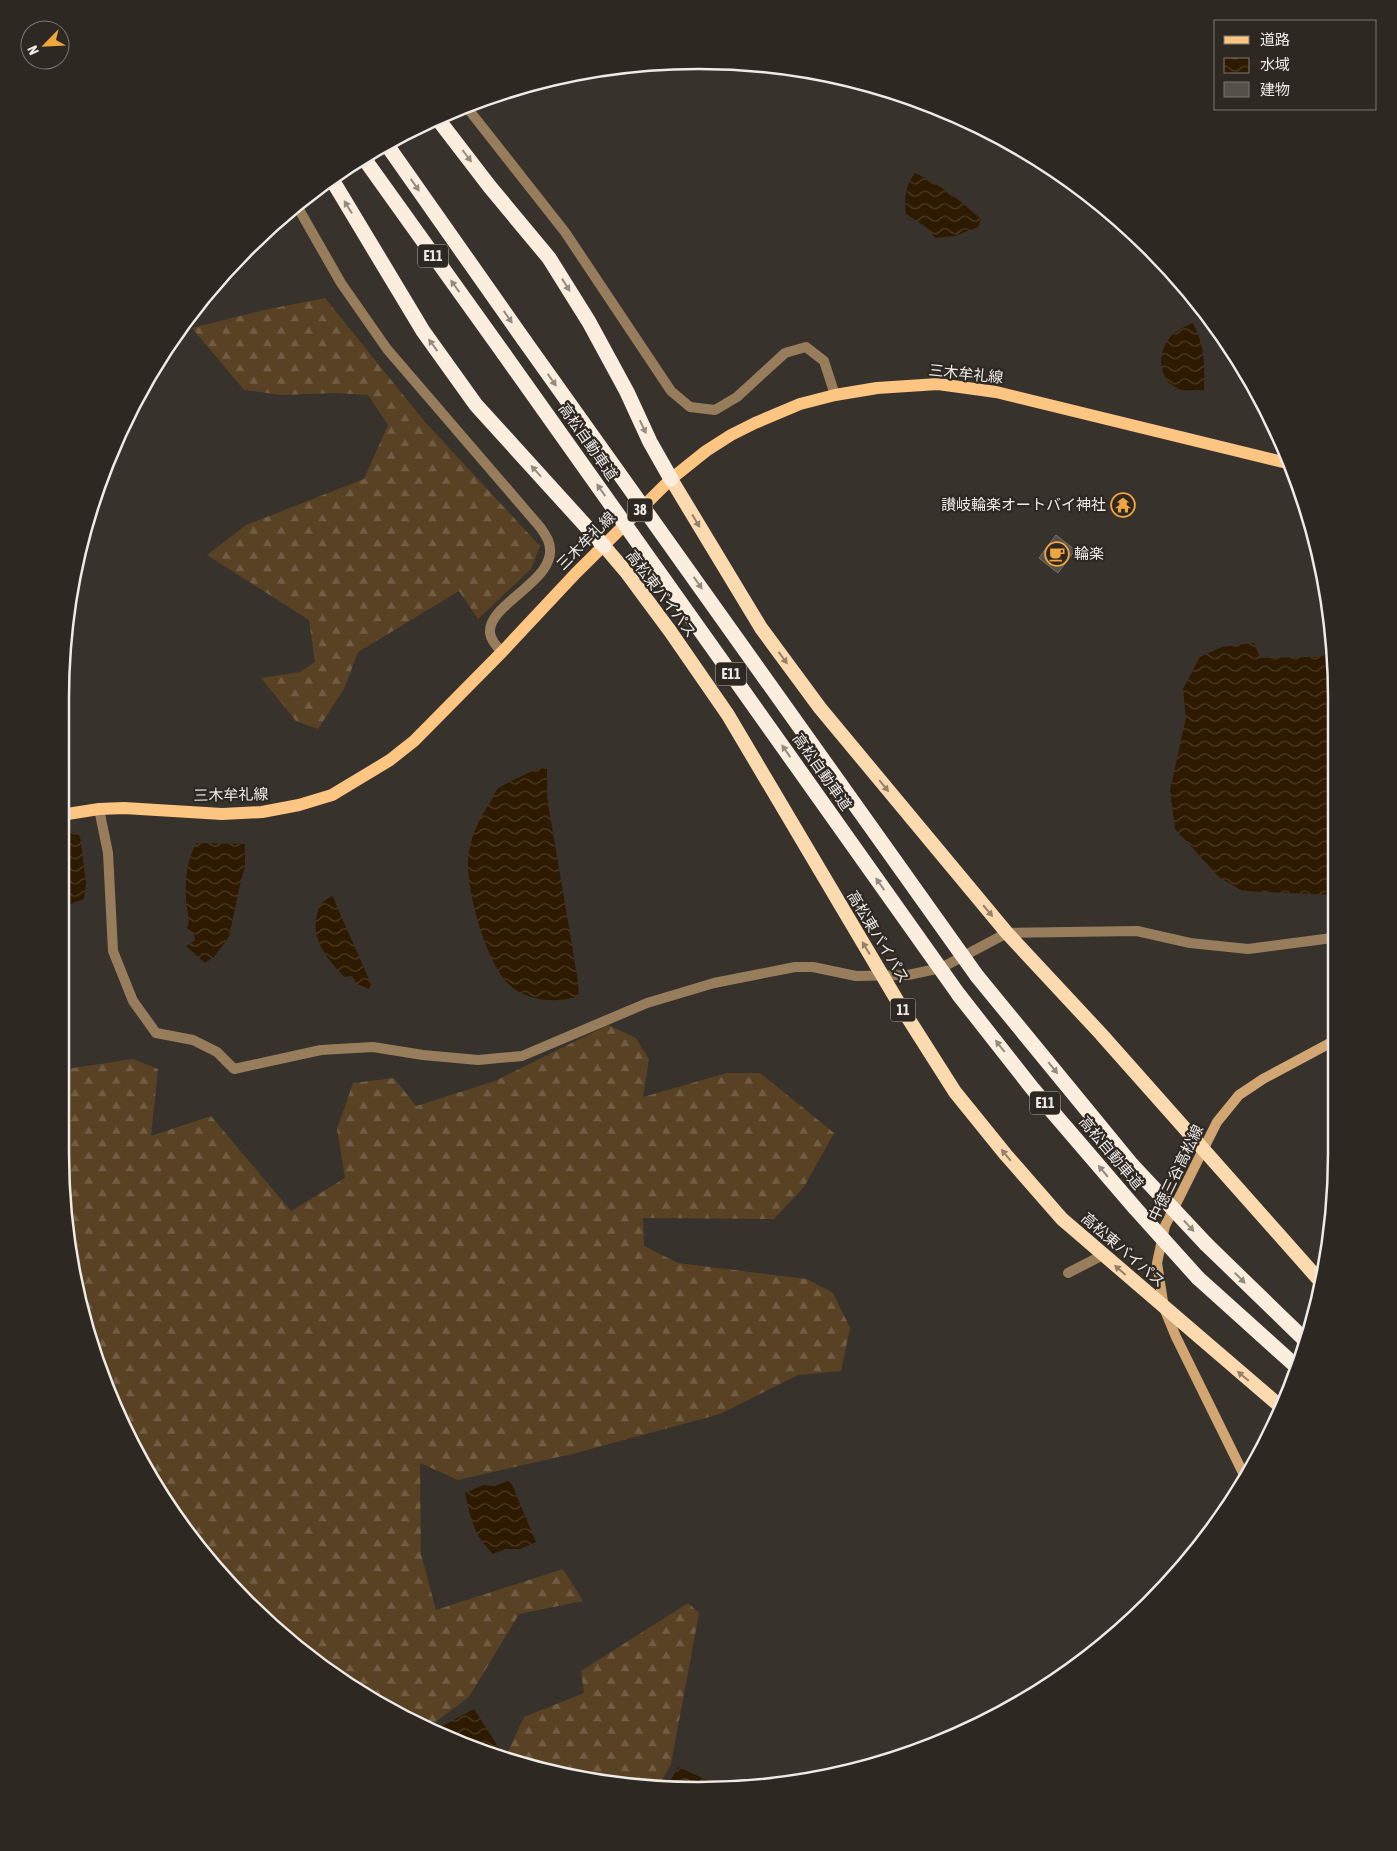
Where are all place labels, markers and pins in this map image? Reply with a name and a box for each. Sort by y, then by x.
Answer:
temple icon: 讃岐輪楽オートバイ神社 [1110,492,1136,518]
place label: 讃岐輪楽オートバイ神社 [941,496,1106,513]
cafe icon: 輪楽 [1044,541,1070,567]
place label: 輪楽 [1074,545,1104,562]

